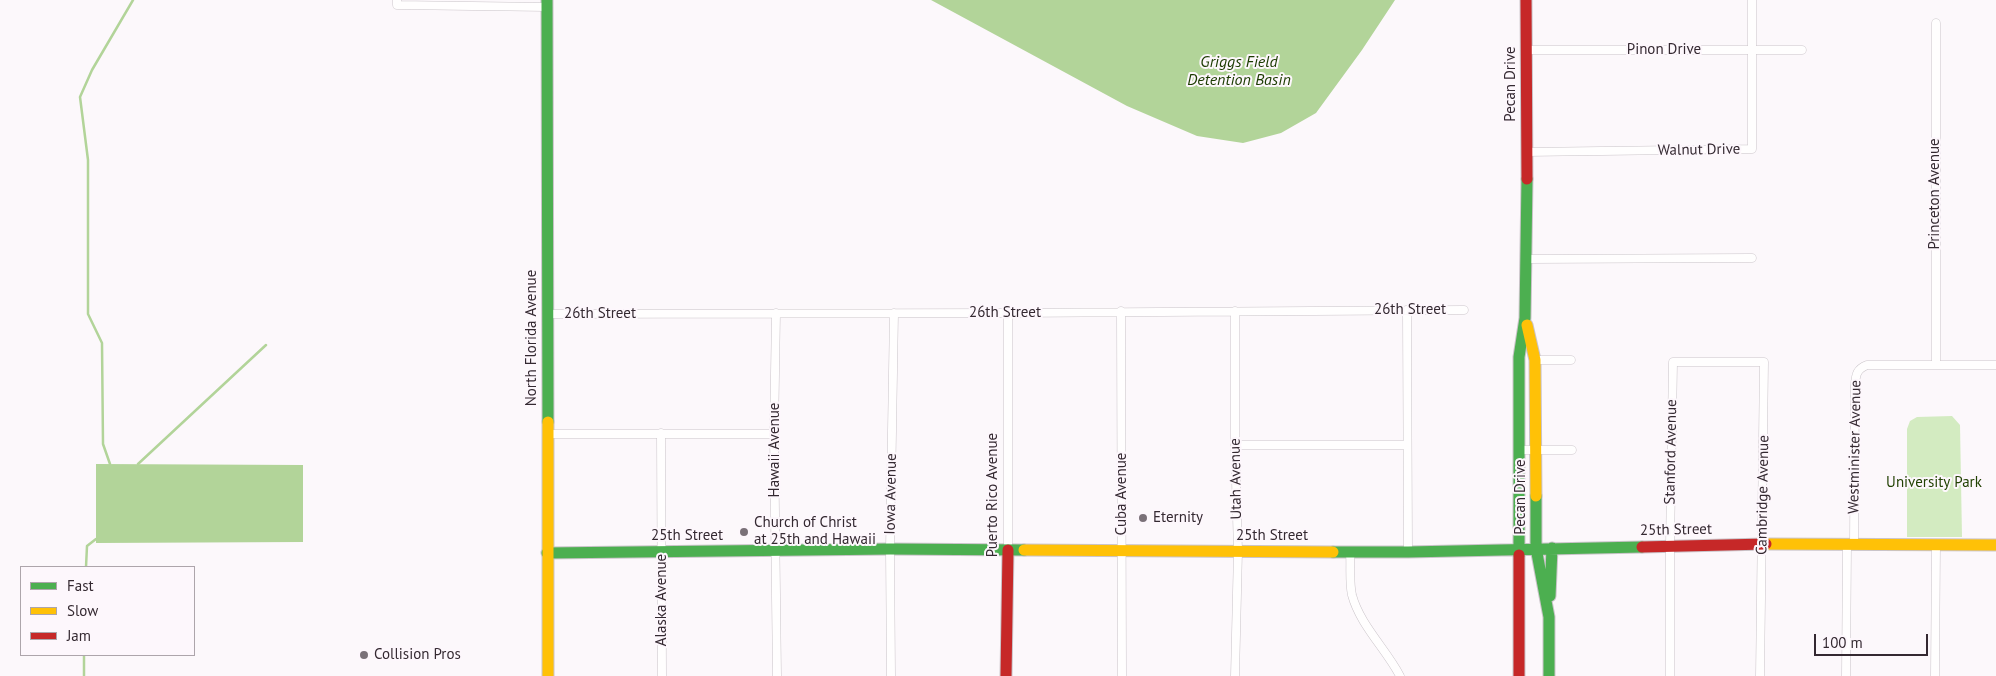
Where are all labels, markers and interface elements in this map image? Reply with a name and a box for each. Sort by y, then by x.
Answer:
street label: Pinon Drive [1627,41,1701,59]
street label: Pecan Drive [1502,46,1520,122]
water label: Griggs Field Detention Basin [1187,52,1291,90]
street label: Princeton Avenue [1926,138,1944,250]
street label: Walnut Drive [1658,140,1740,160]
street label: North Florida Avenue [523,270,541,406]
street label: 26th Street [1374,301,1446,319]
street label: 26th Street [969,304,1041,322]
street label: 26th Street [564,305,636,323]
street label: Westminister Avenue [1845,380,1865,514]
street label: Stanford Avenue [1661,399,1681,505]
street label: Hawaii Avenue [766,403,784,497]
street label: Puerto Rico Avenue [984,433,1002,557]
street label: Cambridge Avenue [1753,435,1773,555]
street label: Utah Avenue [1226,438,1246,520]
street label: Iowa Avenue [881,453,901,535]
street label: Cuba Avenue [1113,453,1131,535]
street label: Pecan Drive [1512,459,1530,535]
park label: University Park [1886,474,1982,492]
place label: Eternity [1153,509,1203,527]
marker: Eternity [1137,512,1149,524]
place label: Church of Christ at 25th and Hawaii [754,514,876,549]
street label: 25th Street [1640,520,1712,540]
marker: Church of Christ at 25th and Hawaii [738,526,750,538]
street label: 25th Street [651,527,723,545]
street label: 25th Street [1236,527,1308,545]
street label: Alaska Avenue [653,554,671,646]
legend [20,566,195,656]
text: Fast [67,576,94,595]
text: Slow [67,601,98,620]
scale bar [1816,624,1930,656]
text: Jam [67,626,91,645]
text: 100 m [1822,633,1863,652]
place label: Collision Pros [374,646,461,664]
marker: Collision Pros [358,649,370,661]

